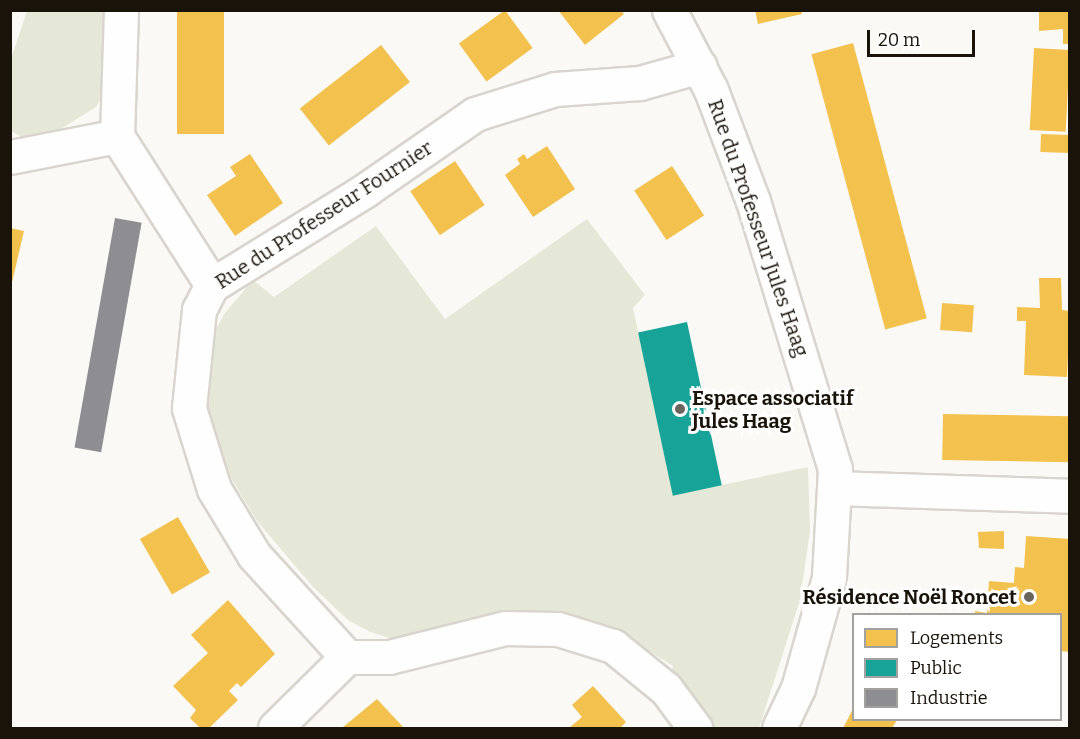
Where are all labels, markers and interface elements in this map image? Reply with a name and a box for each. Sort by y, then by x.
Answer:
scale bar [870,18,978,56]
text: 20 m [878,29,920,51]
street label: Rue du Professeur Jules Haag [703,96,813,360]
street label: Rue du Professeur Fournier [211,136,437,294]
place label: Espace associatif Jules Haag [692,386,853,433]
marker: Espace associatif Jules Haag [673,402,687,416]
place label: Résidence Noël Roncet [802,585,1017,609]
marker: Résidence Noël Roncet [1022,590,1036,604]
legend [852,613,1062,721]
text: Logements [910,627,1003,649]
text: Public [910,657,962,679]
text: Industrie [910,687,988,709]

